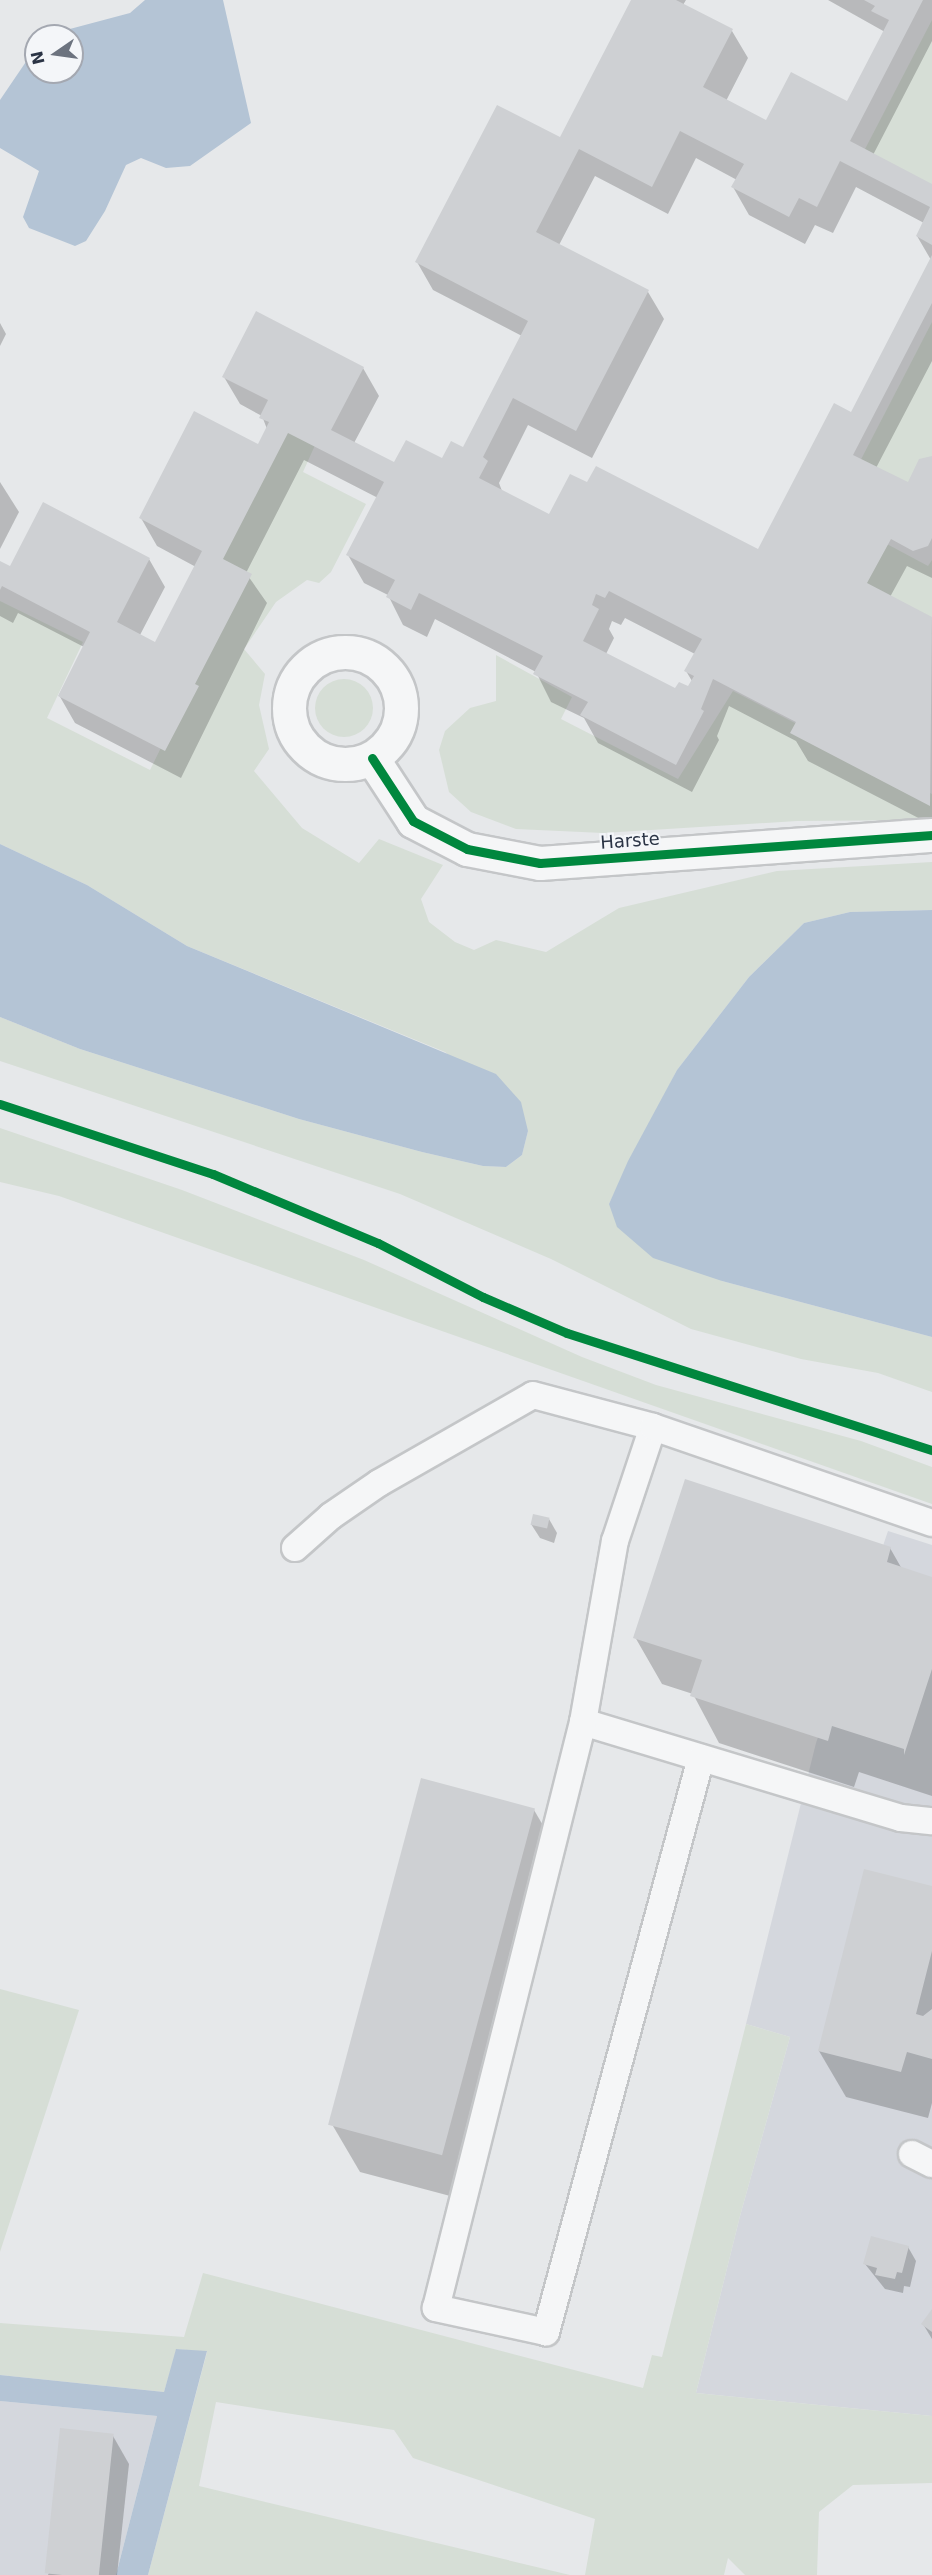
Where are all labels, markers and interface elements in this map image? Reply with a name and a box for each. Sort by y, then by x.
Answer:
north arrow [24,24,84,84]
text: N [27,49,49,66]
street label: Harste [600,828,660,854]

